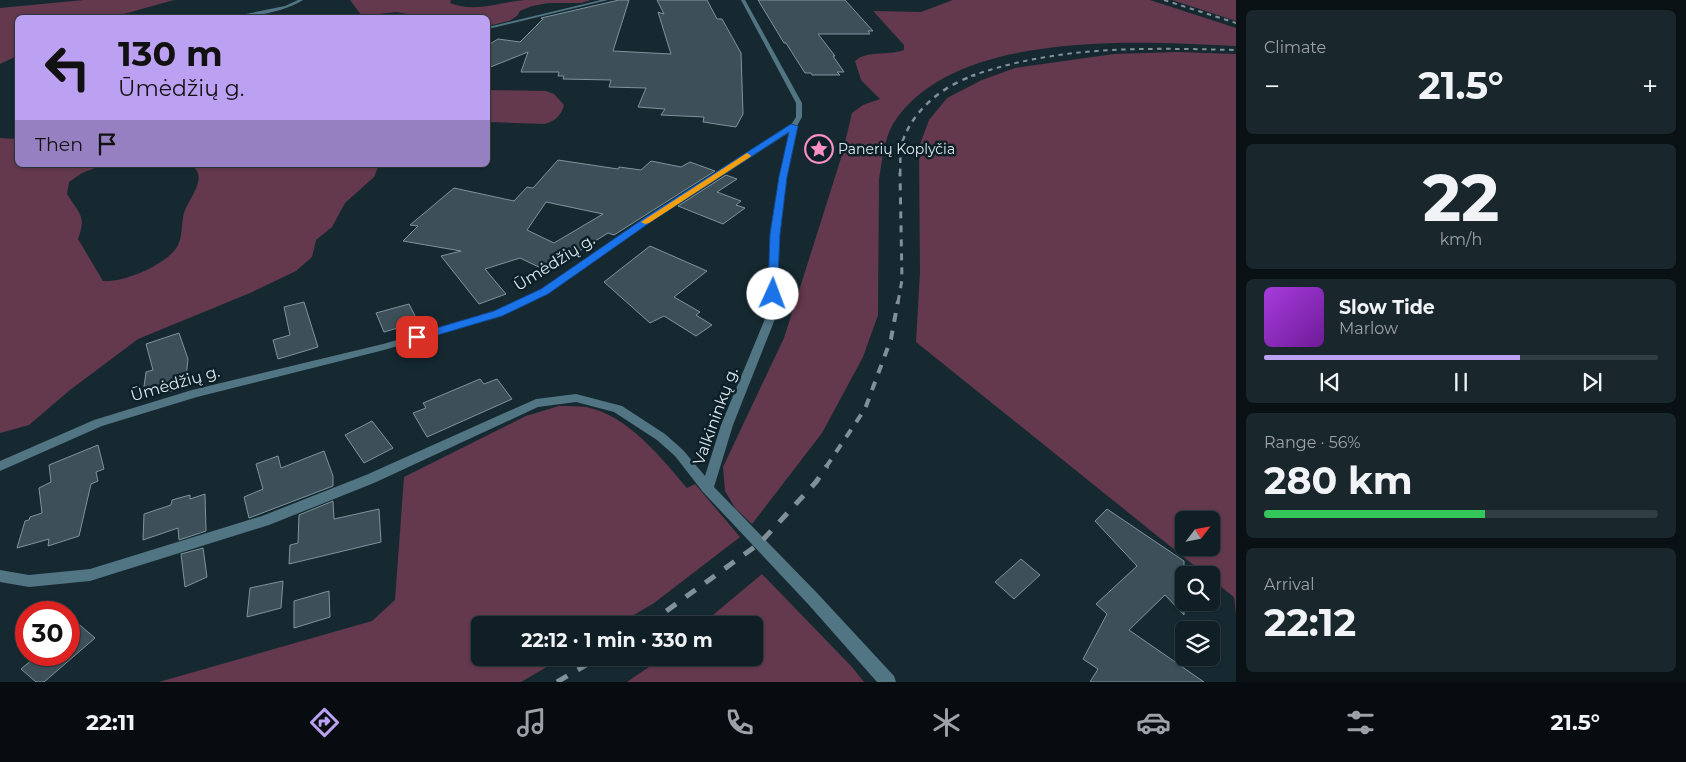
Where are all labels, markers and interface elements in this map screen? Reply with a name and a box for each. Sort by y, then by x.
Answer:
text: 130 m [118,32,223,75]
icon: left [35,35,100,100]
text: Climate [1264,38,1326,57]
text: 21.5° [1418,62,1504,109]
text: − [1264,69,1280,103]
text: + [1642,69,1658,103]
text: Ūmėdžių g. [118,75,244,102]
icon: arrive [93,130,121,158]
text: Then [35,133,83,156]
place icon: Panerių Koplyčia [804,134,834,164]
place label: Panerių Koplyčia [838,140,955,158]
text: 22 [1423,158,1499,237]
street label: Ūmėdžių g. [510,230,598,295]
text: km/h [1440,230,1482,249]
position arrow [746,267,798,319]
text: Slow Tide [1339,296,1435,319]
pin [396,316,438,358]
text: Marlow [1339,319,1398,338]
icon: arrive [403,323,431,351]
street label: Ūmėdžių g. [128,362,222,405]
street label: Valkininkų g. [689,365,742,468]
icon: previous [1316,368,1344,396]
icon: pause [1447,368,1475,396]
icon: next [1578,368,1606,396]
text: Range · 56% [1264,433,1361,452]
text: 280 km [1264,457,1413,504]
north arrow [1175,511,1220,556]
map controls [1175,511,1220,666]
button: search [1175,566,1220,611]
text: Arrival [1264,575,1314,594]
text: 22:12 [1264,599,1356,646]
speed limit sign: 30 [15,601,80,666]
button: layers [1175,621,1220,666]
text: 22:12 · 1 min · 330 m [521,629,713,652]
icon: directions [307,705,342,740]
icon: music [514,705,549,740]
icon: phone [722,705,757,740]
icon: climate [929,705,964,740]
icon: car [1136,705,1171,740]
icon: filters [1343,705,1378,740]
text: 22:11 [86,709,135,736]
text: 21.5° [1550,709,1600,736]

